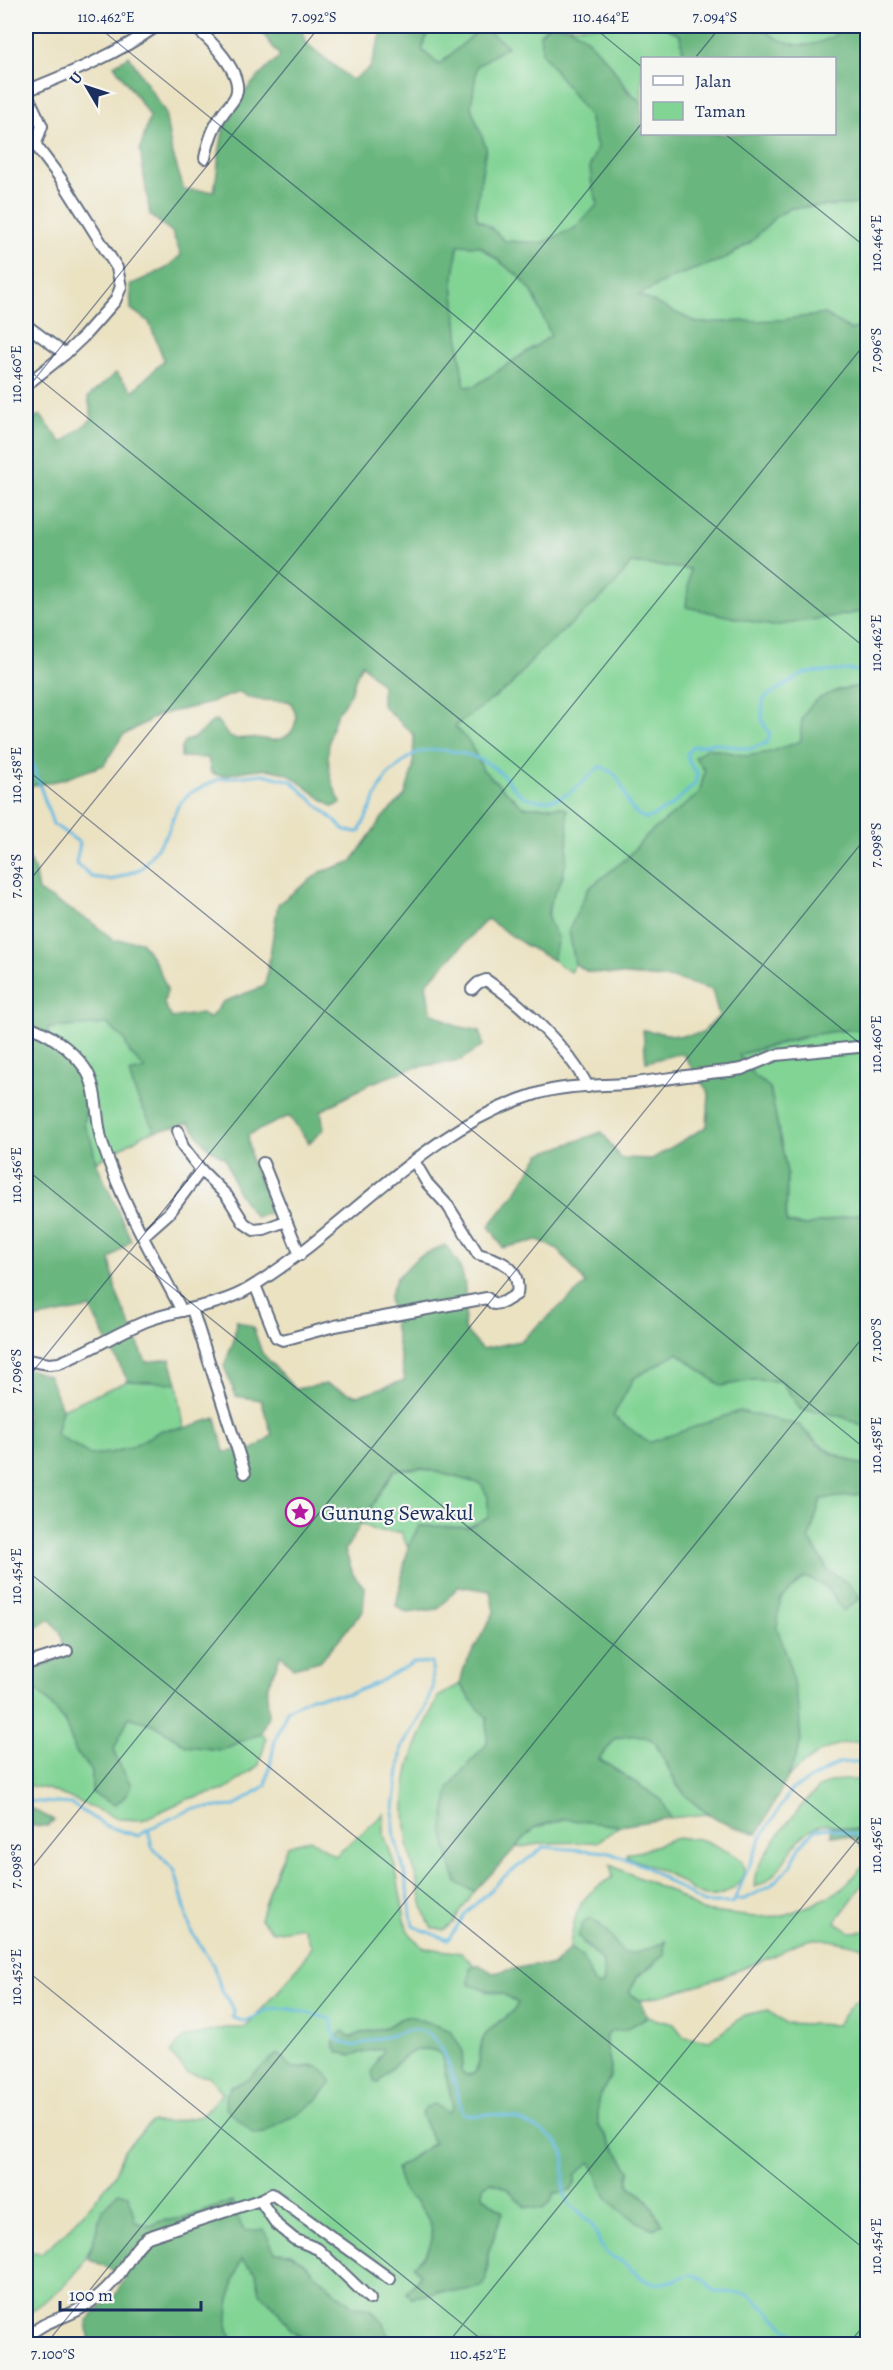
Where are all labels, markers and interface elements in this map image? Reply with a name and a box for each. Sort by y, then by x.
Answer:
text: 110.462°E [77,7,135,27]
text: 7.092°S [291,7,337,27]
text: 110.464°E [573,7,629,27]
text: 7.094°S [693,7,737,27]
north arrow [57,57,117,117]
legend [641,57,836,135]
text: U [64,67,88,89]
text: Jalan [695,69,732,93]
text: Taman [695,99,746,123]
text: 110.464°E [866,215,886,271]
text: 7.096°S [866,327,886,373]
text: 110.460°E [6,345,26,403]
text: 110.462°E [866,614,886,672]
text: 110.458°E [6,747,26,803]
text: 7.098°S [866,822,886,868]
text: 7.094°S [6,854,26,898]
text: 110.460°E [866,1015,886,1073]
text: 110.456°E [6,1147,26,1203]
text: 7.100°S [866,1318,886,1362]
text: 7.096°S [6,1348,26,1394]
text: 110.458°E [866,1417,886,1473]
place icon: Gunung Sewakul [284,1496,316,1528]
place label: Gunung Sewakul [321,1498,473,1528]
text: 110.454°E [6,1548,26,1604]
text: 110.456°E [866,1817,886,1873]
text: 7.098°S [6,1843,26,1889]
text: 110.452°E [6,1949,26,2005]
text: 110.454°E [866,2218,886,2274]
scale bar [60,2274,201,2312]
text: 100 m [69,2283,113,2307]
text: 7.100°S [31,2344,75,2364]
text: 110.452°E [450,2344,506,2364]

